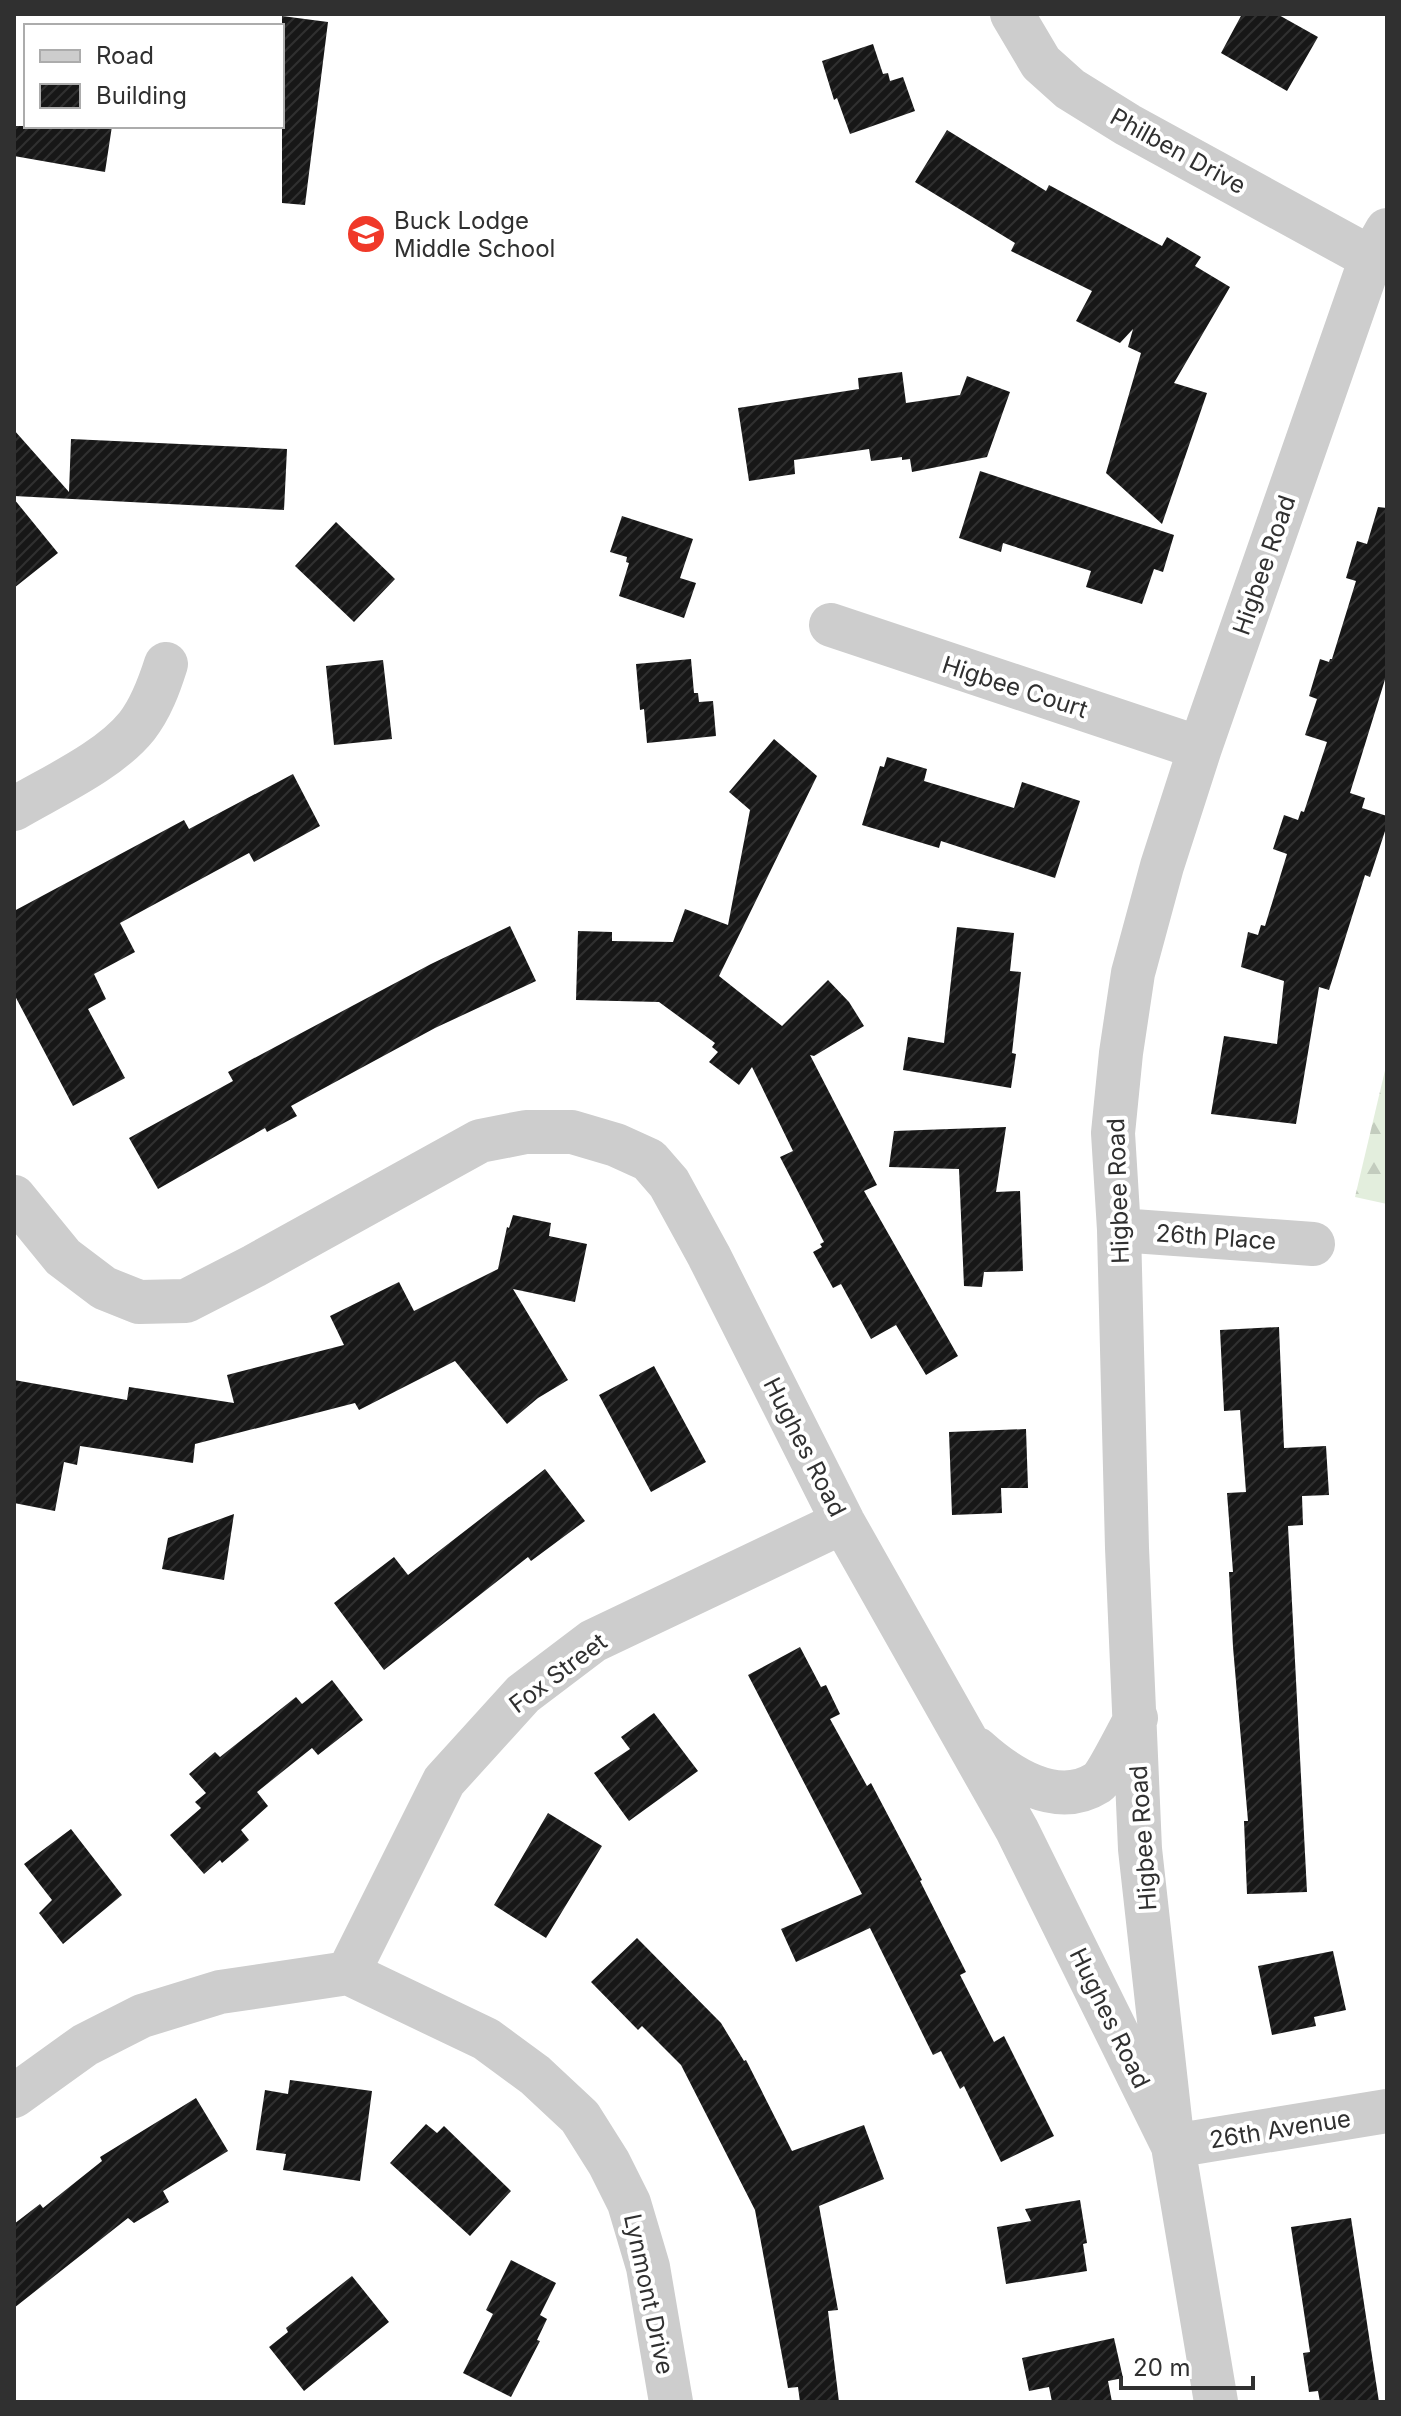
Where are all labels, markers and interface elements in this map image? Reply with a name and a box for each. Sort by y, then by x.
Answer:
legend [24,24,284,128]
text: Road [96,41,154,70]
text: Building [96,81,187,110]
street label: Philben Drive [1105,102,1251,200]
place label: Buck Lodge Middle School [394,206,555,263]
school or university icon: Buck Lodge Middle School [345,213,387,255]
street label: Higbee Road [1227,491,1301,639]
street label: Higbee Court [939,650,1092,724]
street label: Higbee Road [1101,1118,1135,1264]
street label: 26th Place [1155,1218,1277,1256]
street label: Hughes Road [758,1373,852,1521]
street label: Fox Street [503,1627,613,1719]
street label: Higbee Road [1123,1764,1163,1912]
street label: Hughes Road [1064,1943,1156,2093]
street label: 26th Avenue [1207,2104,1353,2154]
street label: Lynmont Drive [618,2211,680,2377]
scale bar [1121,2340,1253,2390]
text: 20 m [1133,2353,1191,2382]

